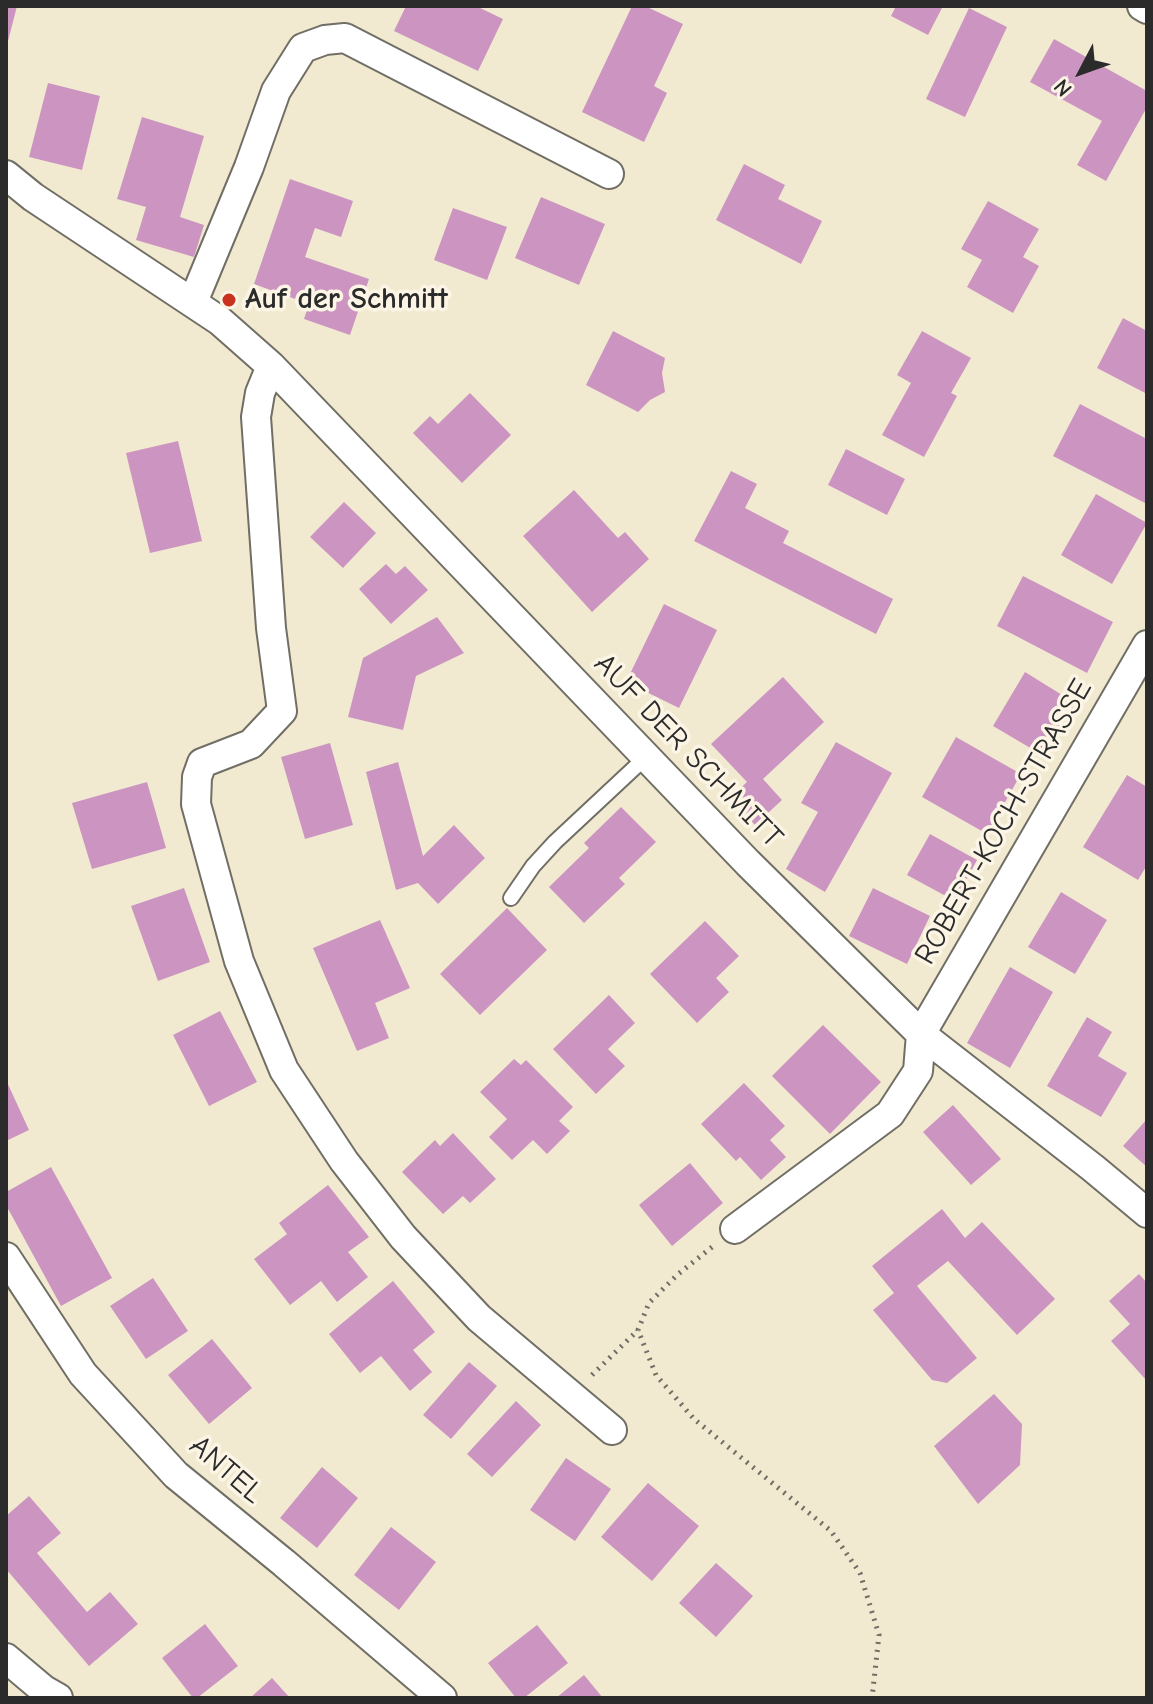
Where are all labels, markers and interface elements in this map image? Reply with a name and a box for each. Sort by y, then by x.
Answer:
north arrow [1041,32,1121,112]
text: N [1048,74,1077,102]
place label: Auf der Schmitt [245,282,448,318]
marker: Auf der Schmitt [220,291,238,309]
street label: AUF DER SCHMITT [586,646,790,856]
street label: ROBERT-KOCH-STRASSE [908,673,1100,971]
street label: ANTEL [182,1428,270,1512]

